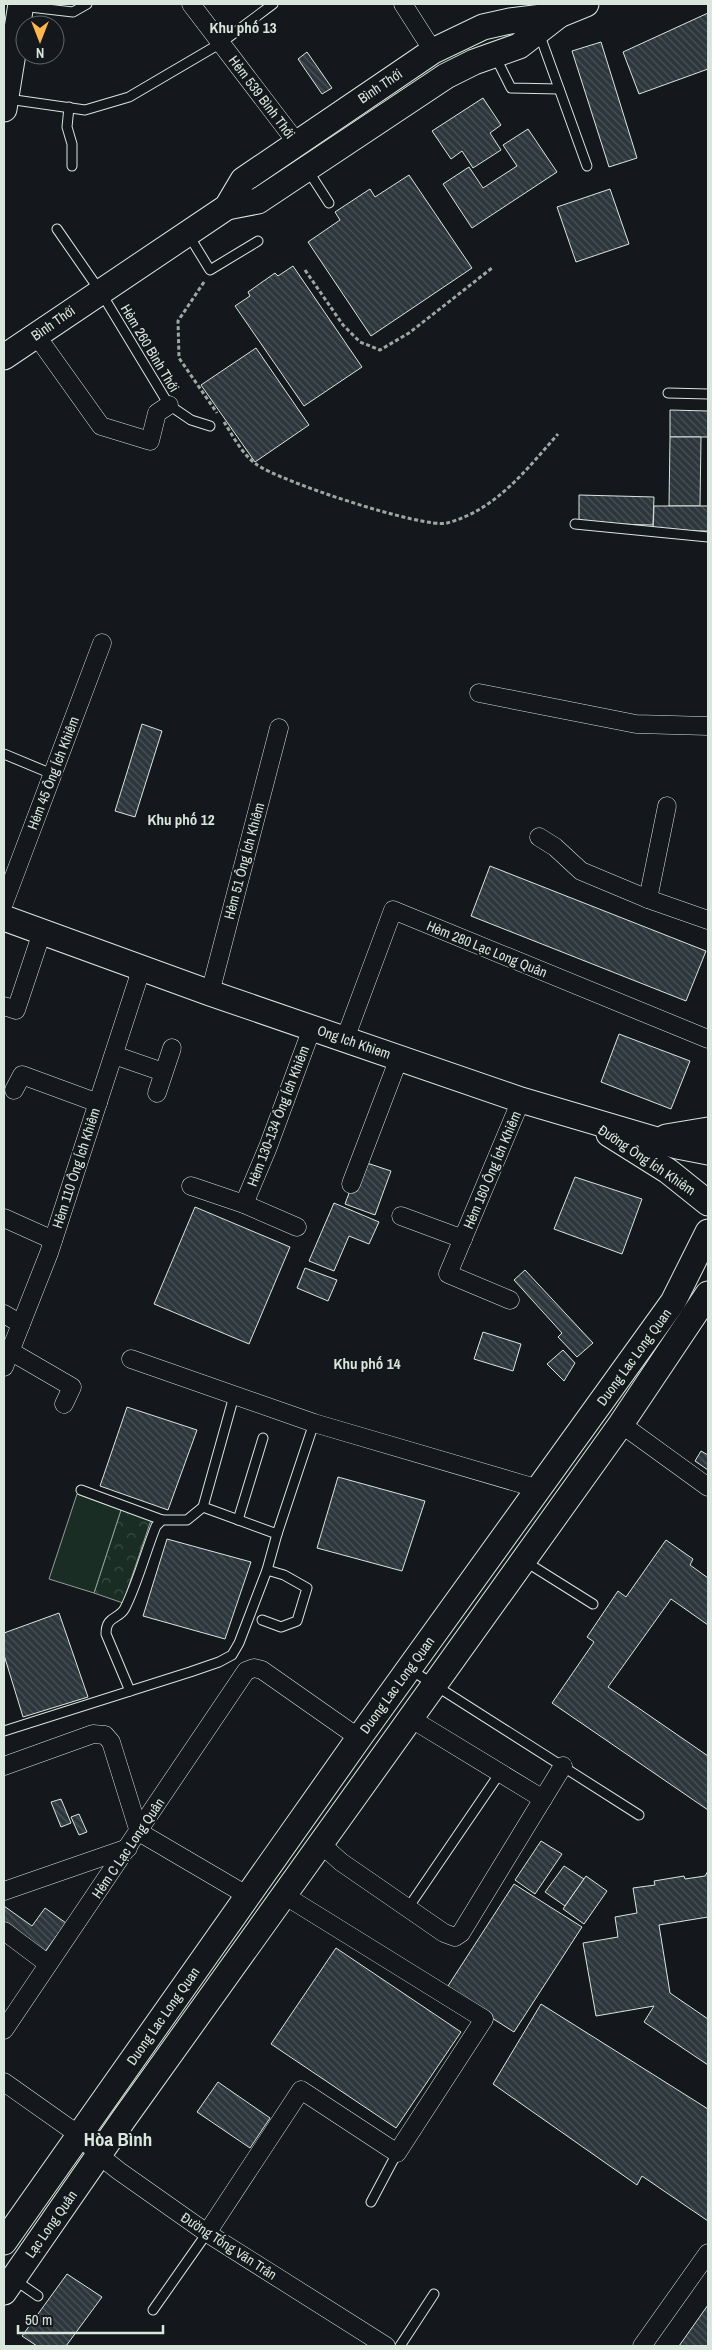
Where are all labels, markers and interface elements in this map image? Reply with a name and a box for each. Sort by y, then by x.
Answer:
north arrow [15,15,65,65]
district label: Khu phố 13 [210,17,277,38]
text: N [36,44,44,62]
street label: Hẻm 539 Bình Thới [225,52,299,142]
street label: Bình Thới [354,65,406,107]
street label: Bình Thới [28,301,78,345]
street label: Hẻm 260 Bình Thới [117,301,183,395]
street label: Hẻm 45 Ông Ích Khiêm [23,714,83,832]
street label: Hẻm 51 Ông Ích Khiêm [220,801,268,921]
district label: Khu phố 12 [148,809,215,830]
street label: Hẻm 280 Lạc Long Quân [424,917,550,981]
street label: Ong Ich Khiem [315,1021,393,1063]
street label: Hẻm 130-134 Ông Ích Khiêm [243,1043,313,1189]
street label: Hẻm 110 Ông Ích Khiêm [48,1106,104,1230]
street label: Hẻm 160 Ông Ích Khiêm [459,1108,525,1232]
street label: Đường Ông Ích Khiêm [595,1121,699,1199]
street label: Duong Lac Long Quan [593,1305,675,1409]
district label: Khu phố 14 [334,1353,401,1374]
street label: Duong Lac Long Quan [356,1633,438,1737]
street label: Hẻm C Lạc Long Quân [88,1794,168,1902]
street label: Duong Lac Long Quan [122,1964,204,2068]
district label: Hòa Bình [84,2126,152,2152]
street label: Lạc Long Quân [21,2187,81,2261]
street label: Đường Tống Văn Trân [178,2208,280,2284]
scale bar [18,2302,162,2334]
text: 50 m [25,2309,52,2330]

